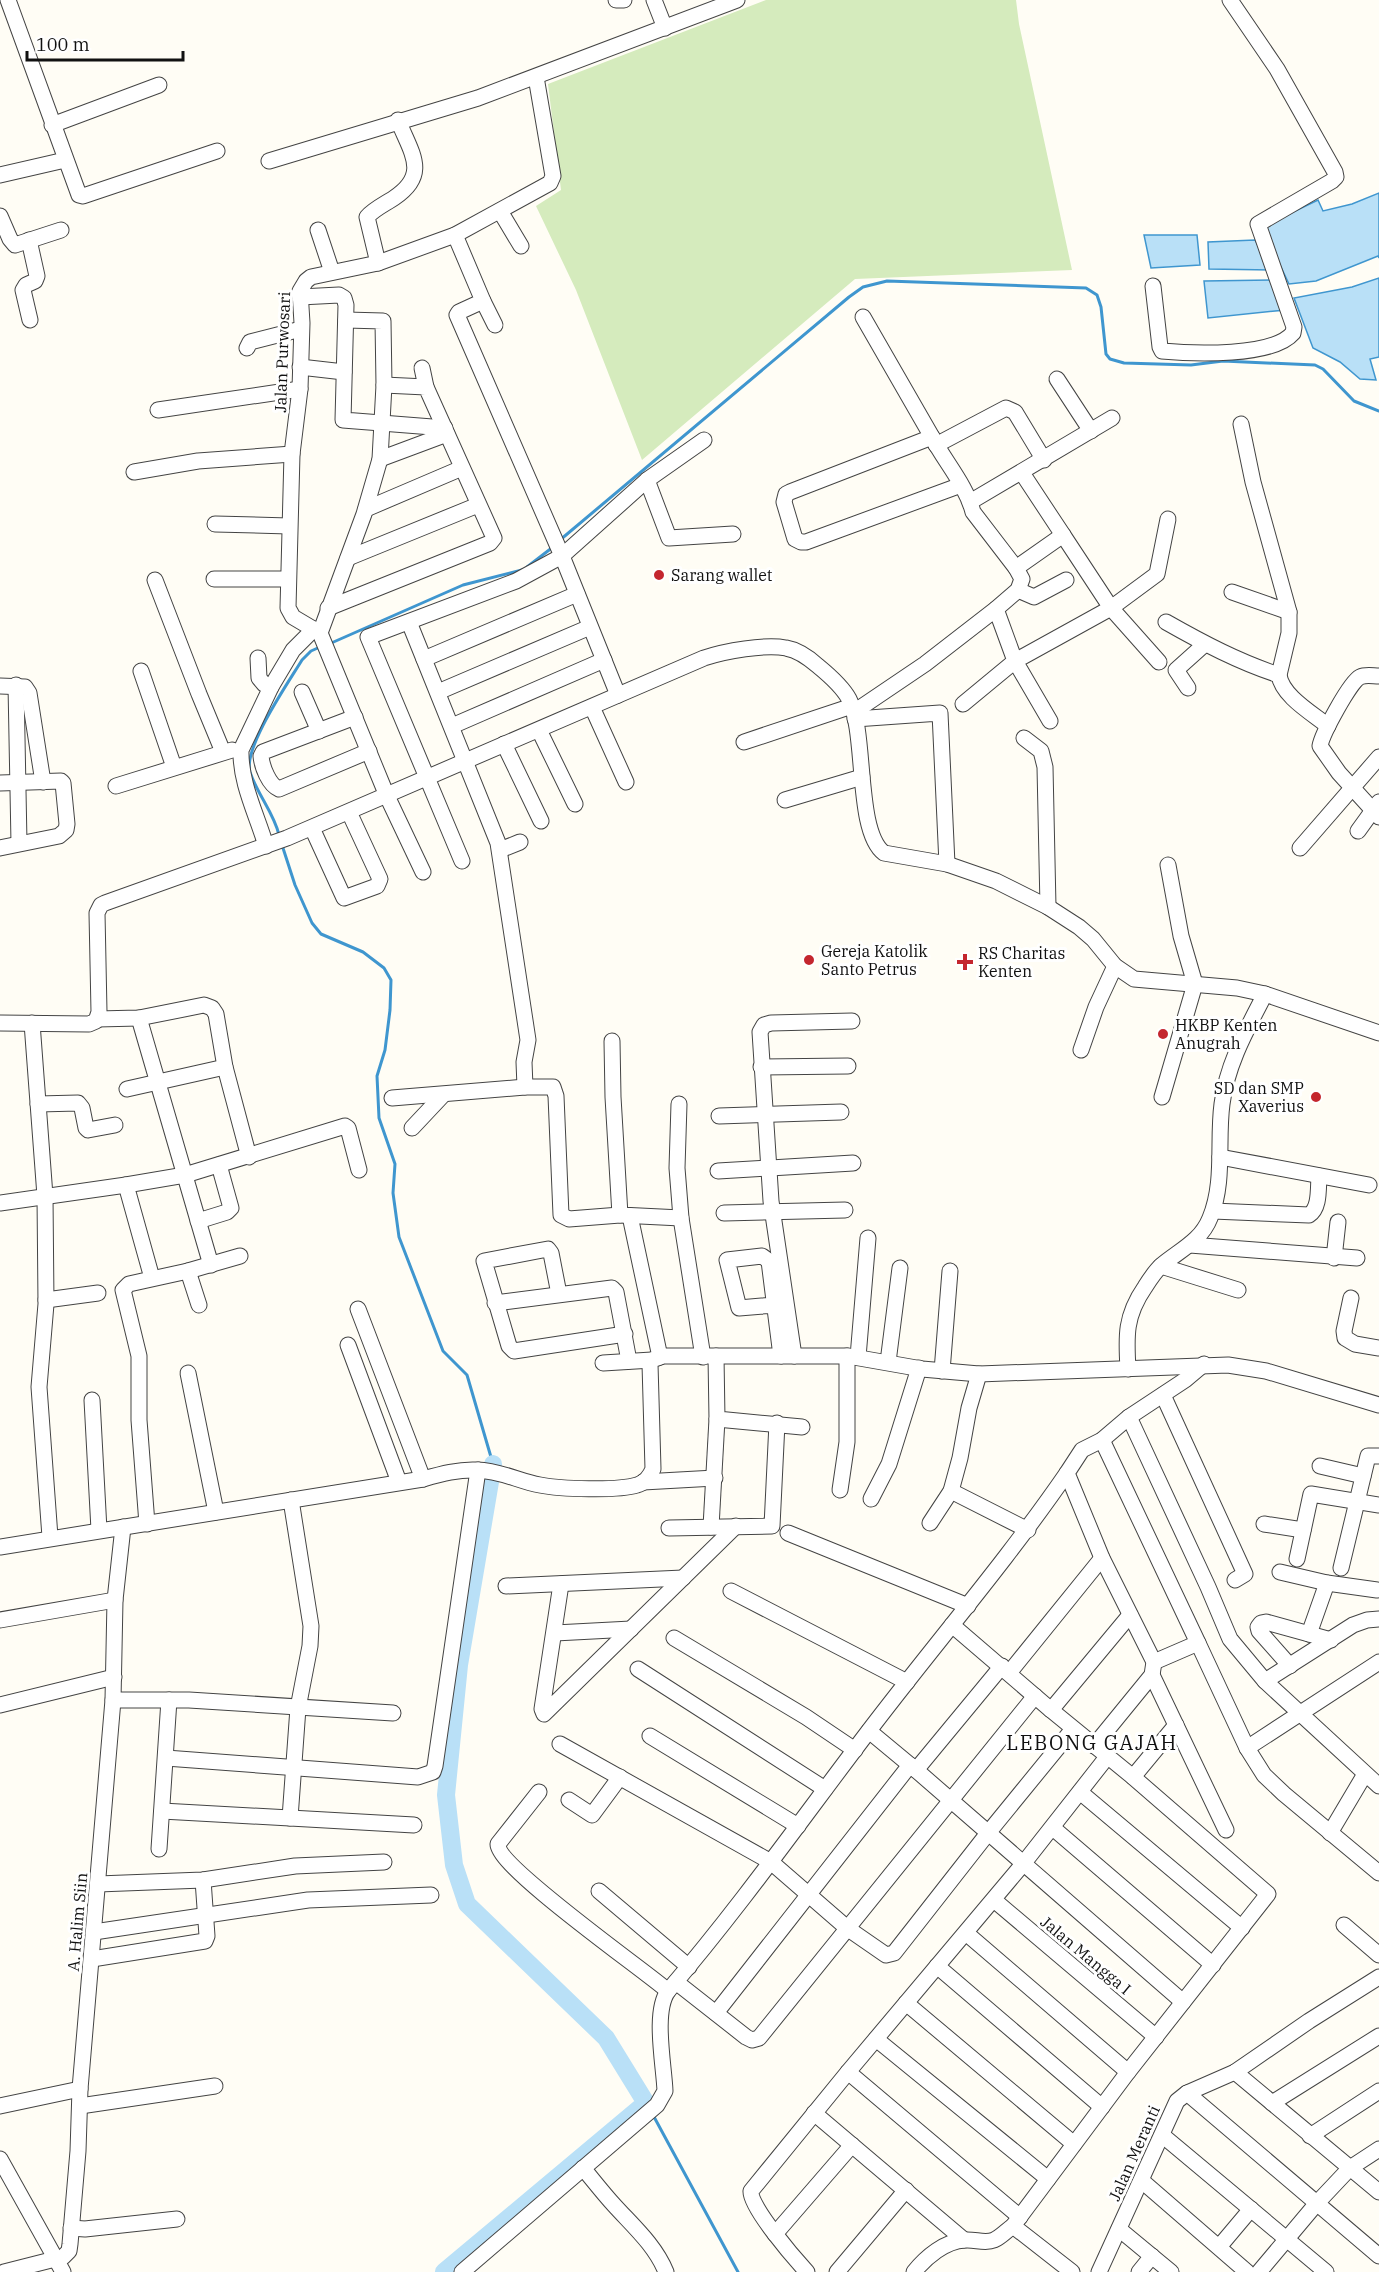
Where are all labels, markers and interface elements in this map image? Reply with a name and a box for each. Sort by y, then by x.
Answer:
scale bar [27,24,183,62]
text: 100 m [36,33,90,56]
street label: Jalan Purwosari [270,291,294,413]
place label: Sarang wallet [671,565,773,585]
marker: Sarang wallet [652,568,666,582]
place label: Gereja Katolik Santo Petrus [821,941,928,979]
place label: RS Charitas Kenten [978,943,1065,981]
marker: Gereja Katolik Santo Petrus [802,953,816,967]
marker: RS Charitas Kenten [956,953,974,971]
place label: HKBP Kenten Anugrah [1175,1015,1278,1053]
marker: HKBP Kenten Anugrah [1156,1027,1170,1041]
place label: SD dan SMP Xaverius [1214,1078,1304,1116]
marker: SD dan SMP Xaverius [1309,1090,1323,1104]
district label: LEBONG GAJAH [1006,1729,1178,1756]
street label: A. Halim Siin [63,1872,91,1972]
street label: Jalan Mangga I [1037,1911,1135,1999]
street label: Jalan Meranti [1104,2102,1164,2204]

